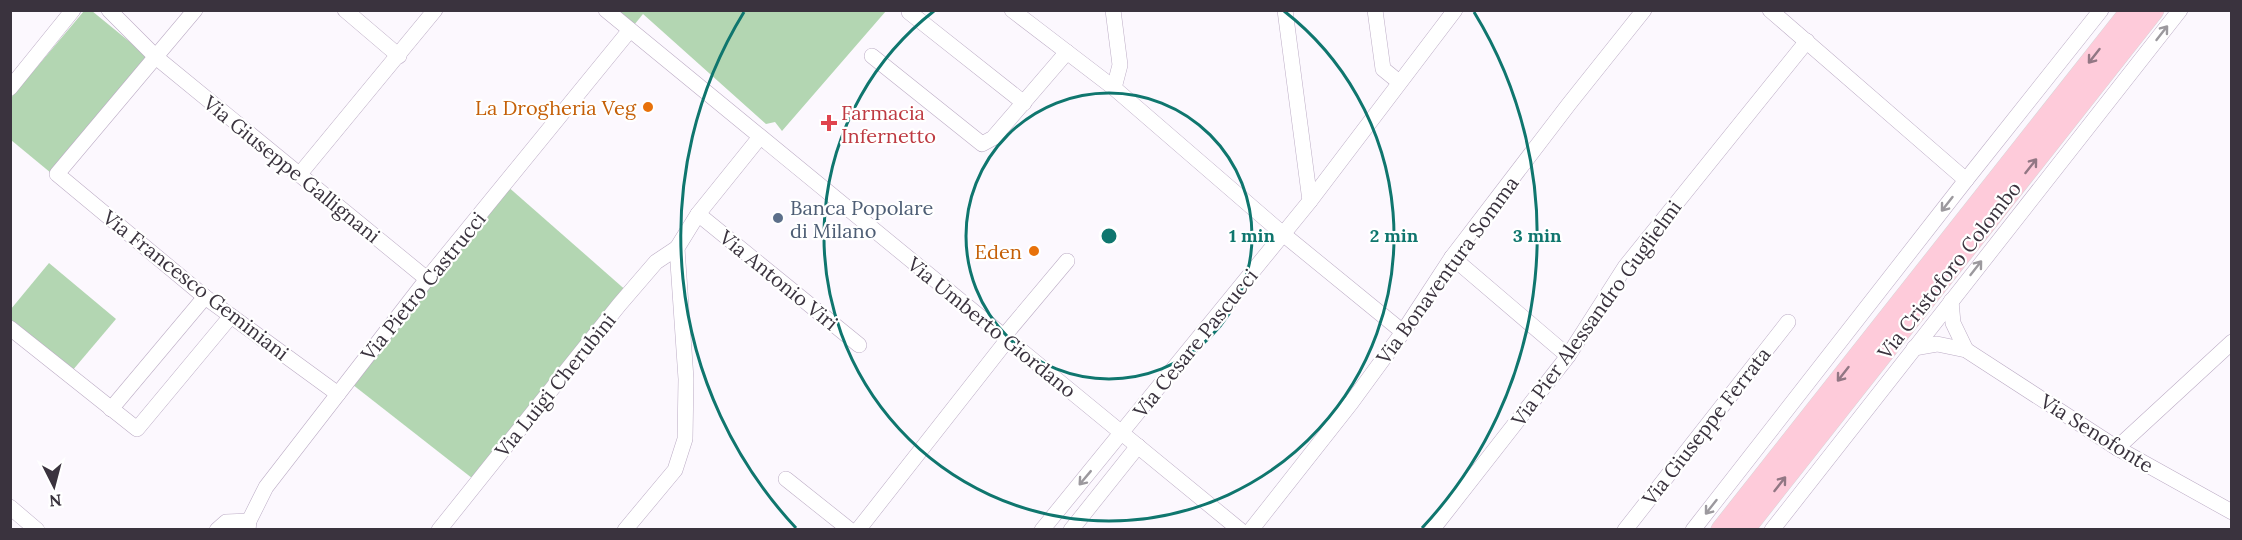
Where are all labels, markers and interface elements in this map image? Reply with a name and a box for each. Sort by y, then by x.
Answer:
one-way arrow [2156,25,2169,41]
one-way arrow [2088,48,2101,64]
street label: Via Giuseppe Gallignani [198,89,385,248]
place label: La Drogheria Veg [475,95,637,120]
marker: La Drogheria Veg [641,100,655,114]
place label: Farmacia Infernetto [841,100,936,148]
marker: Farmacia Infernetto [822,116,836,130]
one-way arrow [2024,158,2037,174]
street label: Via Bonaventura Somma [1370,171,1524,370]
street label: Via Cristoforo Colombo [1871,176,2026,365]
place label: Banca Popolare di Milano [790,195,934,243]
street label: Via Pier Alessandro Guglielmi [1505,195,1686,432]
one-way arrow [1940,196,1953,212]
street label: Via Francesco Geminiani [97,204,294,365]
street label: Via Pietro Castrucci [355,207,491,366]
marker: Banca Popolare di Milano [771,211,785,225]
street label: Via Antonio Viri [714,224,843,335]
text: 1 min [1229,224,1275,247]
text: 2 min [1370,224,1419,247]
text: 3 min [1513,224,1562,247]
centre of rings [1099,226,1119,246]
place label: Eden [975,239,1022,264]
marker: Eden [1027,244,1041,258]
street label: Via Umberto Giordano [902,251,1081,403]
one-way arrow [1970,261,1983,277]
street label: Via Cesare Pascucci [1127,264,1263,423]
street label: Via Luigi Cherubini [489,308,621,463]
street label: Via Giuseppe Ferrata [1636,342,1775,511]
one-way arrow [1837,366,1850,382]
street label: Via Senofonte [2035,388,2158,478]
north arrow [24,456,84,516]
one-way arrow [1078,470,1092,485]
one-way arrow [1773,476,1786,492]
text: N [48,490,63,512]
one-way arrow [1704,498,1717,514]

